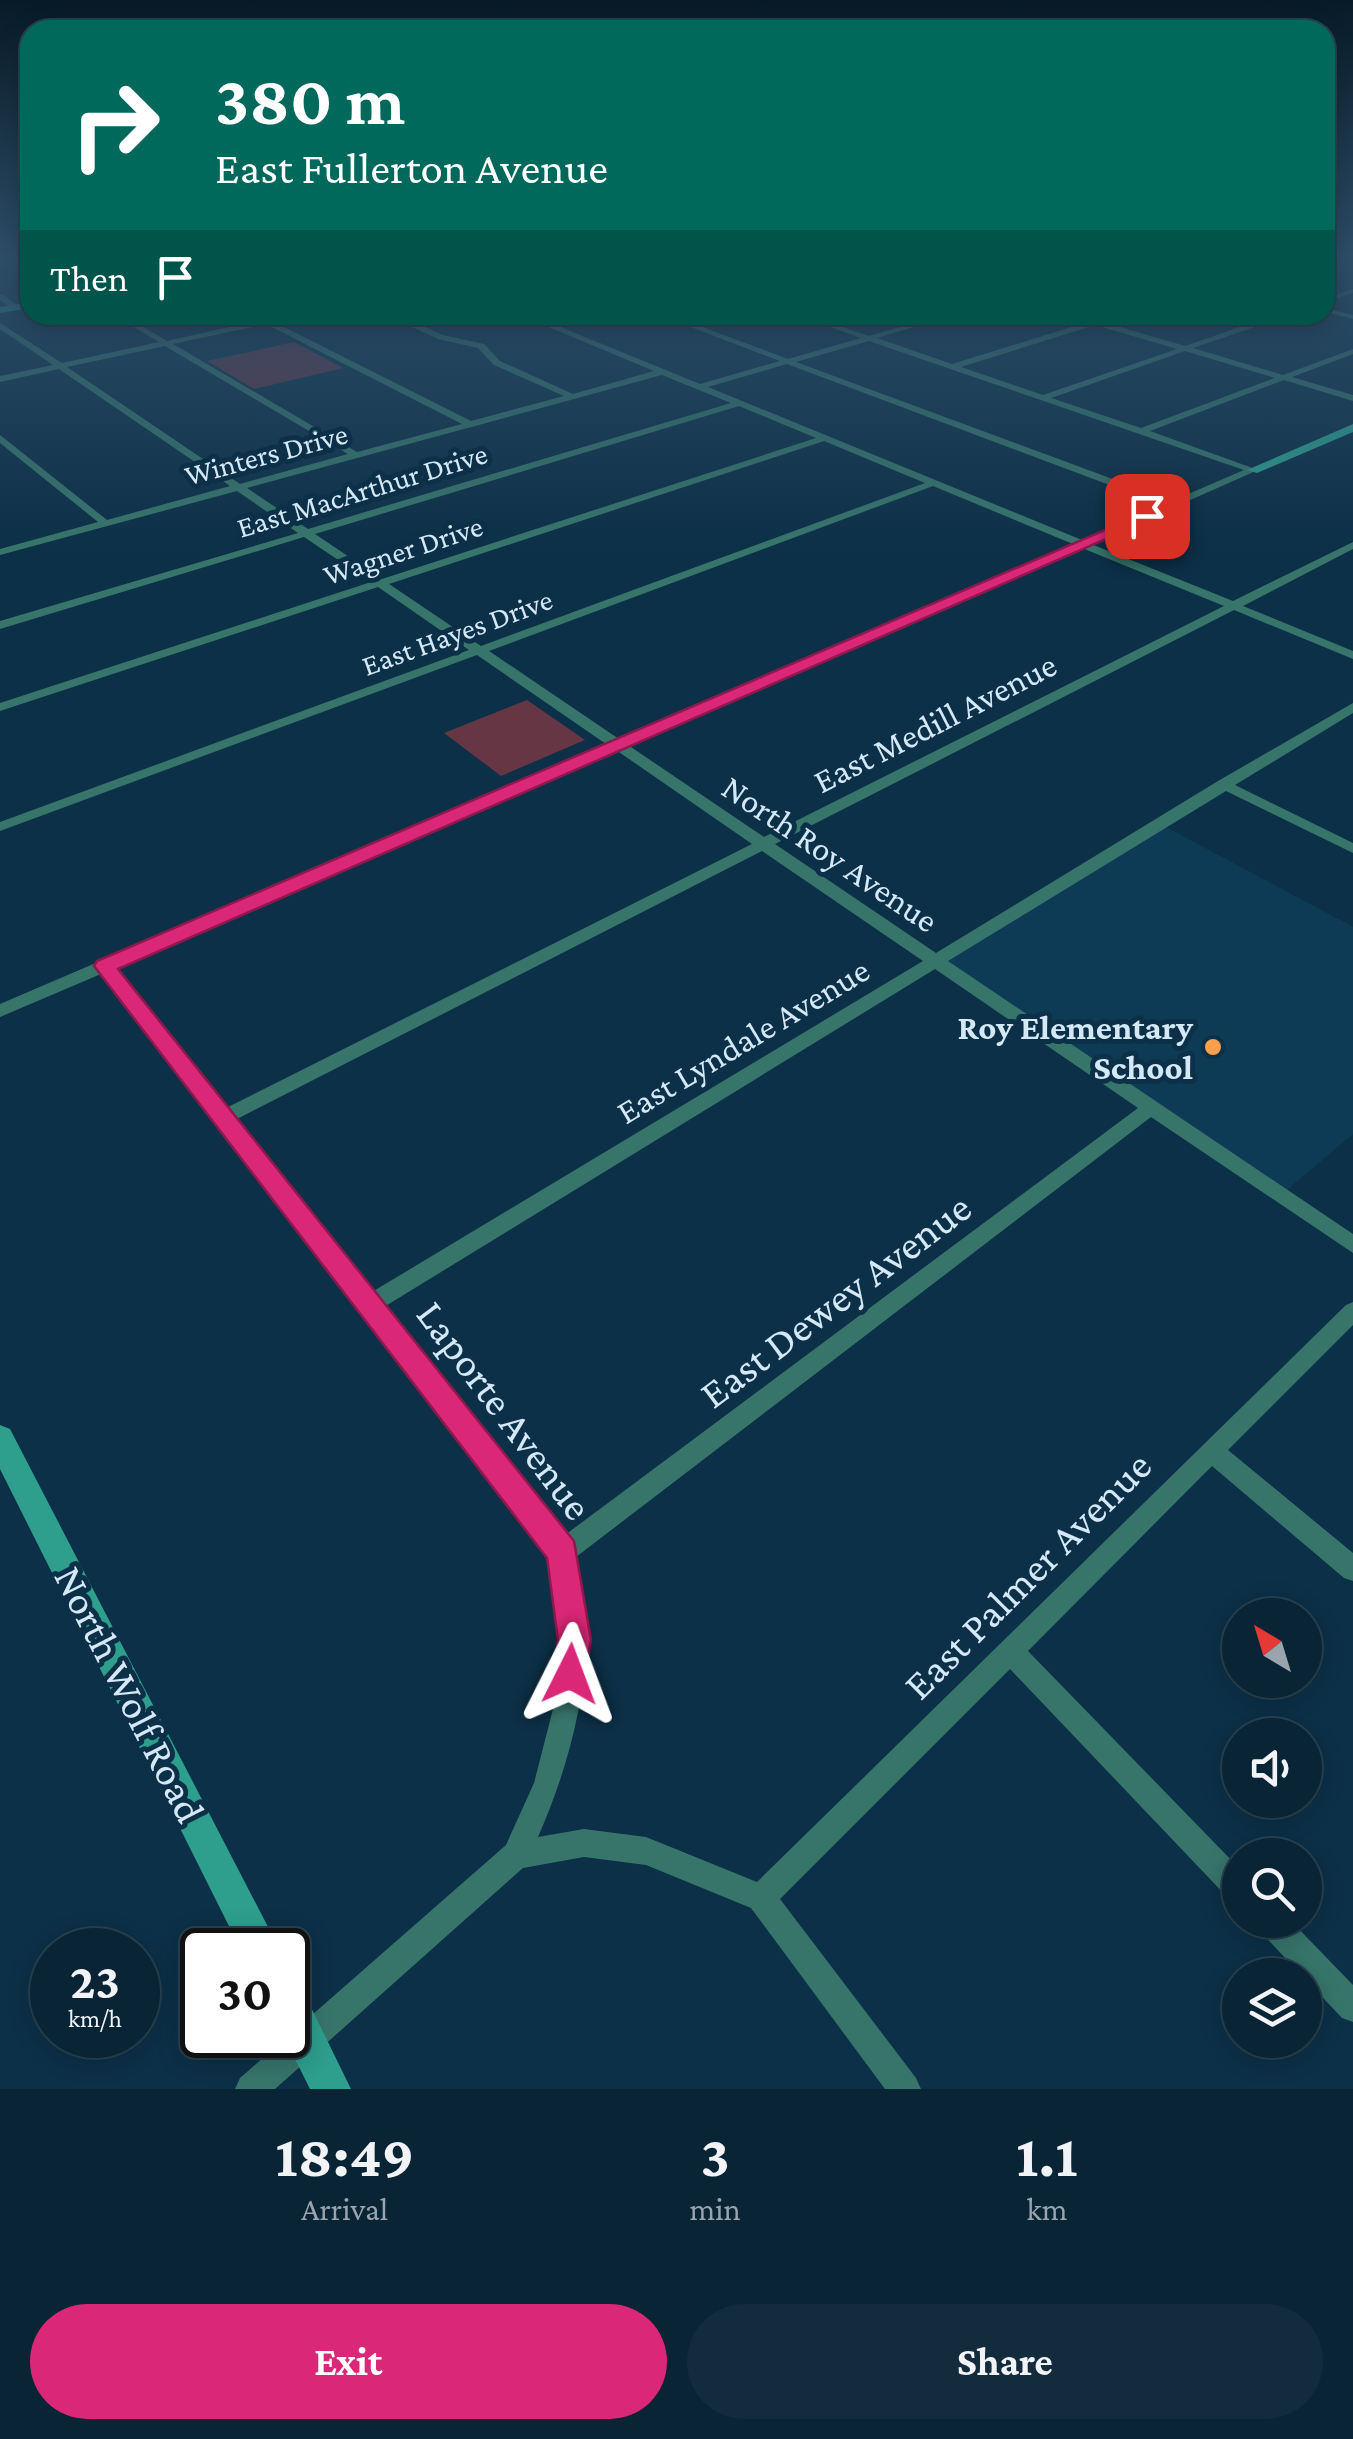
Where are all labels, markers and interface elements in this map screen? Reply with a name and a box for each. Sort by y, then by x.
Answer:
icon: right [50,60,180,190]
text: 380 m [215,61,405,139]
text: East Fullerton Avenue [215,143,608,193]
icon: arrive [148,250,203,305]
text: Then [50,257,128,299]
street label: Winters Drive [181,416,351,492]
street label: East MacArthur Drive [233,436,491,544]
pin [1105,474,1190,559]
icon: arrive [1120,489,1175,544]
street label: Wagner Drive [319,509,487,592]
street label: East Hayes Drive [357,582,557,683]
street label: East Medill Avenue [807,645,1063,801]
street label: North Roy Avenue [715,767,945,941]
street label: East Lyndale Avenue [610,950,876,1132]
place label: Roy Elementary School [957,1008,1194,1087]
marker: Roy Elementary School [1202,1036,1224,1058]
street label: East Dewey Avenue [690,1183,980,1417]
street label: Laporte Avenue [407,1291,603,1529]
street label: East Palmer Avenue [894,1442,1160,1708]
street label: North Wolf Road [45,1558,215,1830]
north arrow [1222,1598,1322,1698]
map controls [1222,1598,1322,2058]
position arrow [518,1622,622,1726]
button: sound [1222,1718,1322,1818]
button: search [1222,1838,1322,1938]
speed limit sign: 30 [180,1928,310,2058]
text: 23 [70,1953,120,2009]
button: layers [1222,1958,1322,2058]
text: km/h [68,2005,122,2032]
text: 18:49 [275,2122,414,2189]
text: 3 [700,2122,730,2189]
text: 1.1 [1016,2122,1078,2189]
text: Arrival [301,2191,388,2227]
text: min [689,2191,741,2227]
text: km [1026,2191,1067,2227]
button: Exit [30,2304,667,2419]
button: Share [687,2304,1323,2419]

